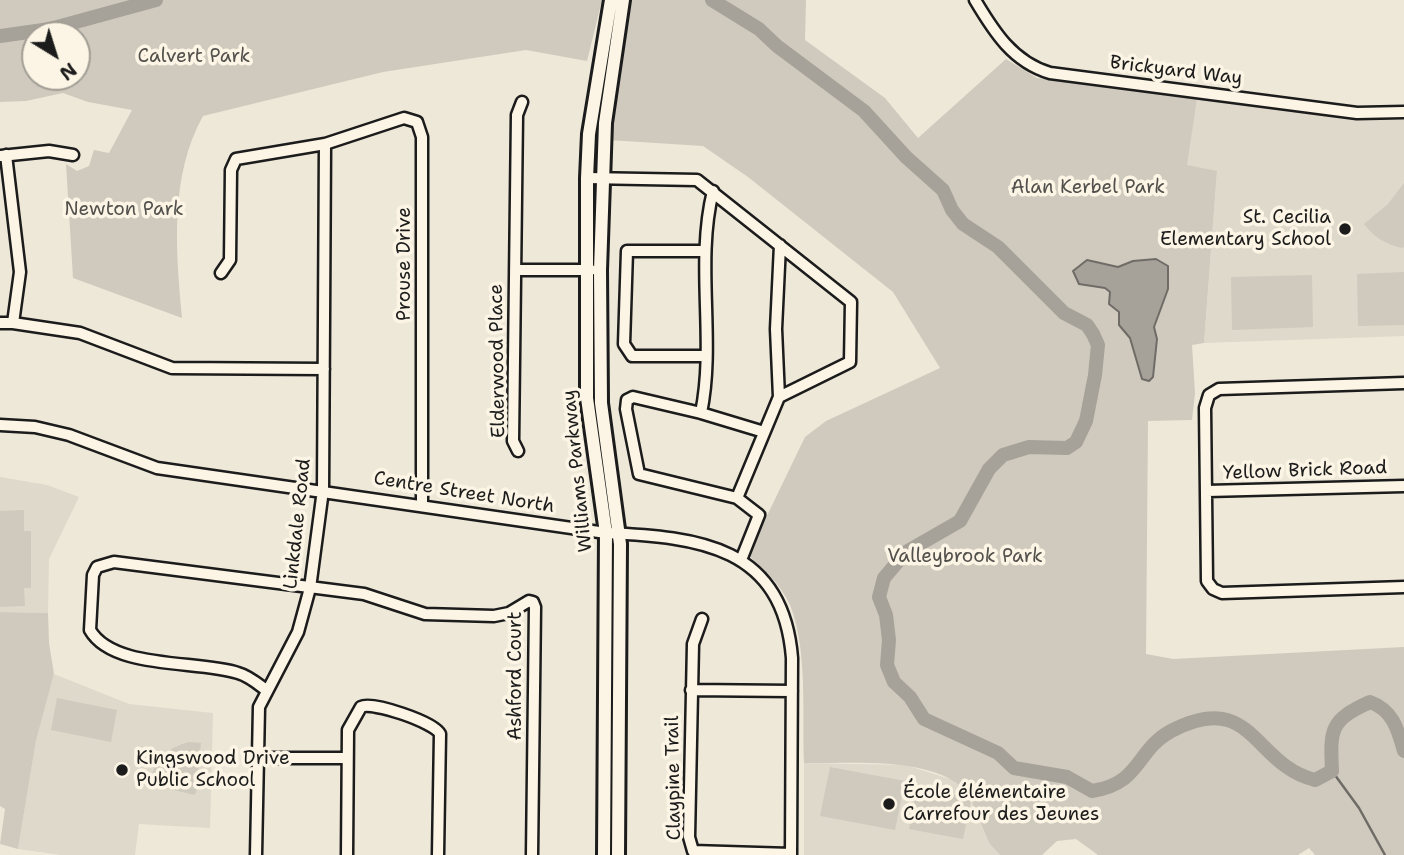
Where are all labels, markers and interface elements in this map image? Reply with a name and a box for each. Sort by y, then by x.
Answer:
north arrow [21,21,91,91]
park label: Calvert Park [138,46,250,68]
street label: Brickyard Way [1109,52,1243,90]
text: N [54,57,82,86]
park label: Alan Kerbel Park [1011,177,1165,199]
park label: Newton Park [64,199,184,221]
street label: Prouse Drive [394,207,416,321]
place label: St. Cecilia Elementary School [1160,207,1331,251]
marker: St. Cecilia Elementary School [1337,221,1353,237]
street label: Elderwood Place [485,284,511,438]
street label: Williams Parkway [558,389,598,553]
street label: Yellow Brick Road [1222,457,1388,485]
street label: Linkdale Road [280,458,316,590]
street label: Centre Street North [372,467,556,519]
park label: Valleybrook Park [887,546,1043,568]
street label: Ashford Court [505,612,527,740]
street label: Claypine Trail [662,716,686,840]
place label: Kingswood Drive Public School [136,748,290,792]
marker: Kingswood Drive Public School [114,762,130,778]
place label: École élémentaire Carrefour des Jeunes [903,782,1099,826]
marker: École élémentaire Carrefour des Jeunes [881,796,897,812]

